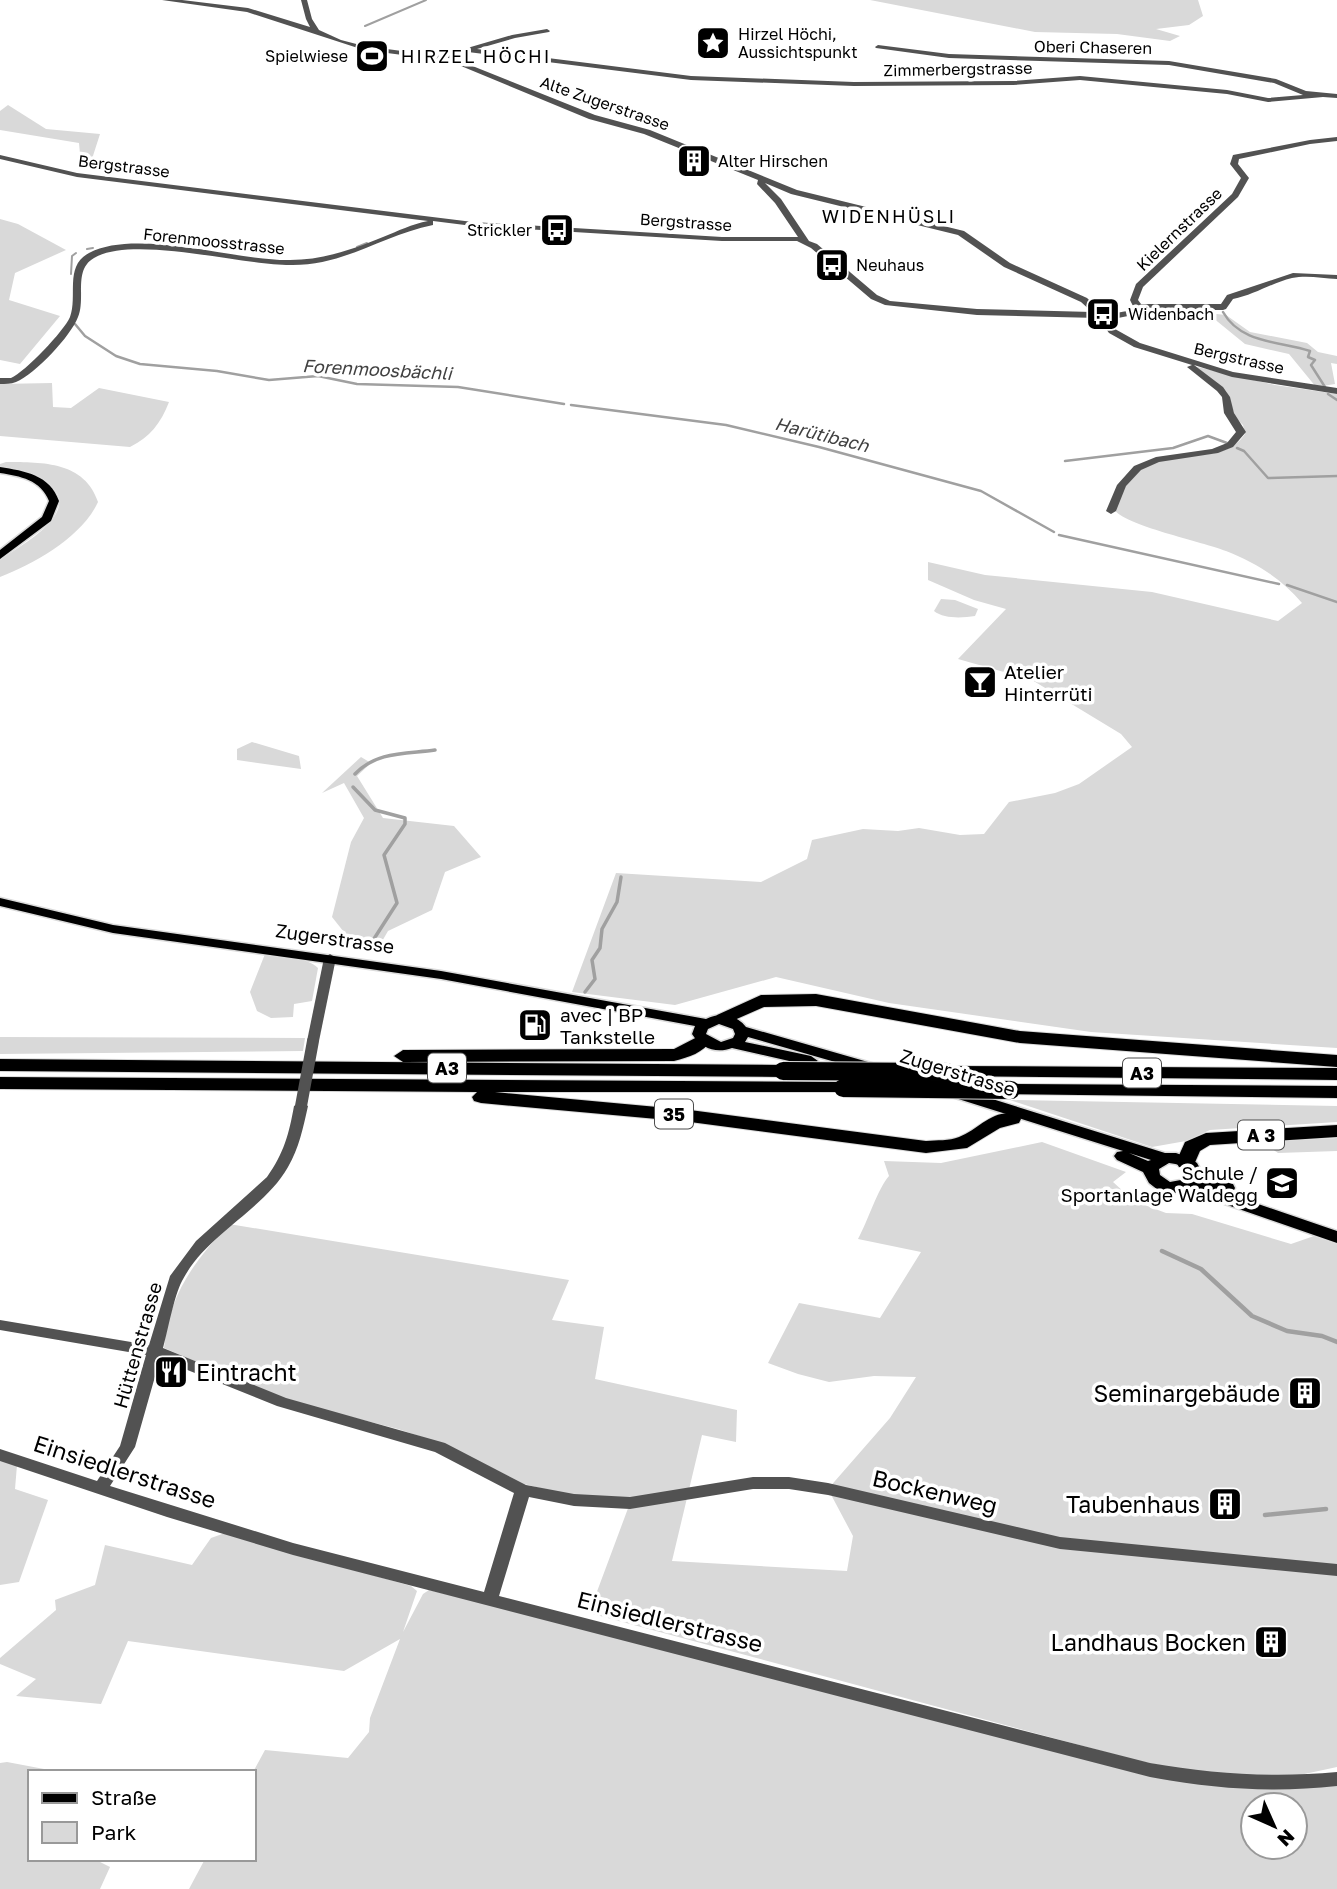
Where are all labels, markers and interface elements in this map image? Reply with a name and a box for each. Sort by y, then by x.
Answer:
place icon: Hirzel Höchi, Aussichtspunkt [694,24,732,62]
place label: Hirzel Höchi, Aussichtspunkt [738,24,858,62]
street label: Oberi Chaseren [1034,36,1152,58]
sports icon: Spielwiese [353,37,391,75]
district label: HIRZEL HÖCHI [401,45,551,67]
place label: Spielwiese [265,46,348,66]
street label: Zimmerbergstrasse [883,58,1033,80]
street label: Alte Zugerstrasse [538,71,672,135]
building icon: Alter Hirschen [675,142,713,180]
street label: Bergstrasse [77,150,171,182]
place label: Alter Hirschen [718,151,828,171]
street label: Kielernstrasse [1132,183,1226,275]
district label: WIDENHÜSLI [822,205,956,227]
street label: Bergstrasse [639,209,733,235]
bus stop icon: Strickler [538,211,576,249]
place label: Strickler [467,220,532,240]
street label: Forenmoosstrasse [142,224,286,258]
bus stop icon: Neuhaus [813,246,851,284]
place label: Neuhaus [856,255,924,275]
bus stop icon: Widenbach [1084,295,1122,333]
place label: Widenbach [1128,304,1214,324]
street label: Bergstrasse [1192,338,1286,378]
water label: Forenmoosbächli [302,354,454,384]
water label: Harütibach [773,412,872,456]
place label: Atelier Hinterrüti [1004,660,1093,705]
bar icon: Atelier Hinterrüti [961,663,999,701]
street label: Zugerstrasse [274,918,396,958]
place label: avec | BP Tankstelle [560,1003,655,1048]
fuel station icon: avec | BP Tankstelle [516,1006,554,1044]
street label: Zugerstrasse [898,1044,1018,1100]
road number: A3 [428,1054,466,1083]
road number: A3 [1123,1058,1161,1088]
road number: 35 [655,1100,693,1128]
road number: A 3 [1238,1120,1284,1150]
place label: Schule / Sportanlage Waldegg [1060,1161,1258,1206]
school or university icon: Schule / Sportanlage Waldegg [1263,1164,1301,1202]
street label: Hüttenstrasse [108,1279,166,1411]
restaurant icon: Eintracht [152,1353,190,1391]
place label: Eintracht [196,1358,297,1386]
building icon: Seminargebäude [1286,1374,1324,1412]
place label: Seminargebäude [1094,1379,1280,1407]
street label: Einsiedlerstrasse [30,1428,220,1514]
street label: Bockenweg [870,1463,1000,1519]
building icon: Taubenhaus [1206,1485,1244,1523]
place label: Taubenhaus [1066,1490,1200,1518]
street label: Einsiedlerstrasse [574,1584,766,1658]
building icon: Landhaus Bocken [1252,1623,1290,1661]
place label: Landhaus Bocken [1051,1628,1246,1656]
legend [28,1770,256,1861]
text: Straße [91,1784,157,1810]
north arrow [1239,1791,1309,1861]
text: Park [91,1819,137,1845]
text: N [1273,1825,1300,1852]

